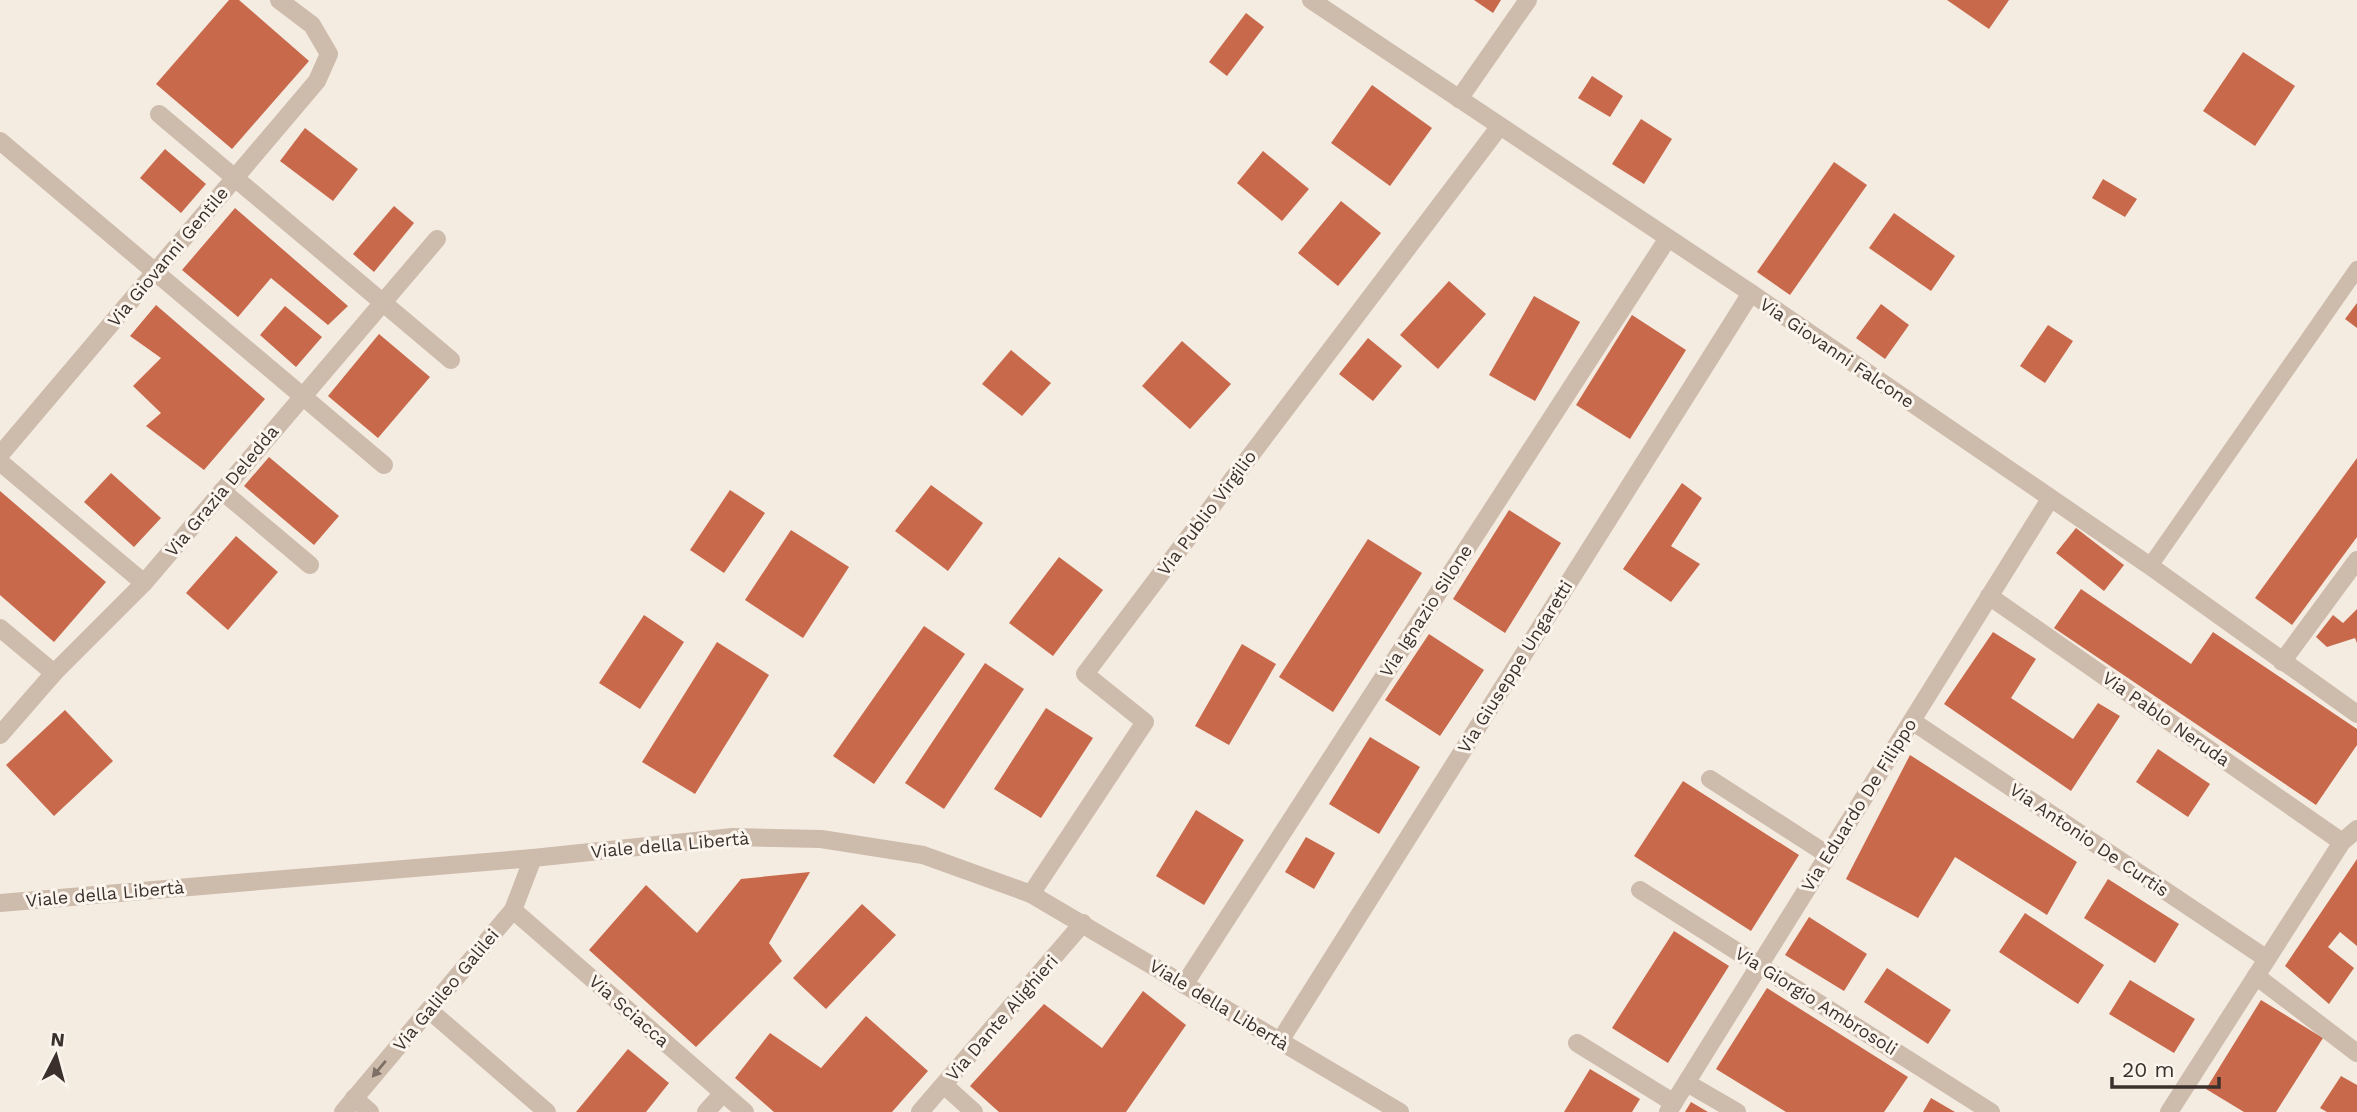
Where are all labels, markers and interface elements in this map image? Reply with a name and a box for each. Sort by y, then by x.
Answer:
street label: Via Giovanni Gentile [103,182,232,331]
street label: Via Giovanni Falcone [1756,293,1918,412]
street label: Via Grazia Deledda [161,421,283,561]
street label: Via Publio Virgilio [1153,446,1260,579]
street label: Via Ignazio Silone [1375,541,1476,681]
street label: Via Giuseppe Ungaretti [1453,576,1576,757]
street label: Via Pablo Neruda [2099,667,2234,770]
street label: Via Eduardo De Filippo [1797,714,1921,895]
street label: Via Antonio De Curtis [2006,779,2173,901]
street label: Viale della Libertà [590,827,750,862]
street label: Viale della Libertà [25,876,185,911]
street label: Via Galileo Galilei [388,924,503,1055]
street label: Via Giorgio Ambrosoli [1731,942,1901,1059]
street label: Via Dante Alighieri [941,950,1062,1085]
street label: Viale della Libertà [1146,955,1293,1055]
street label: Via Sciacca [585,970,674,1051]
north arrow [21,1021,91,1091]
text: N [50,1027,66,1052]
scale bar [2112,1046,2219,1090]
text: 20 m [2122,1057,2174,1082]
one-way arrow [371,1060,387,1078]

